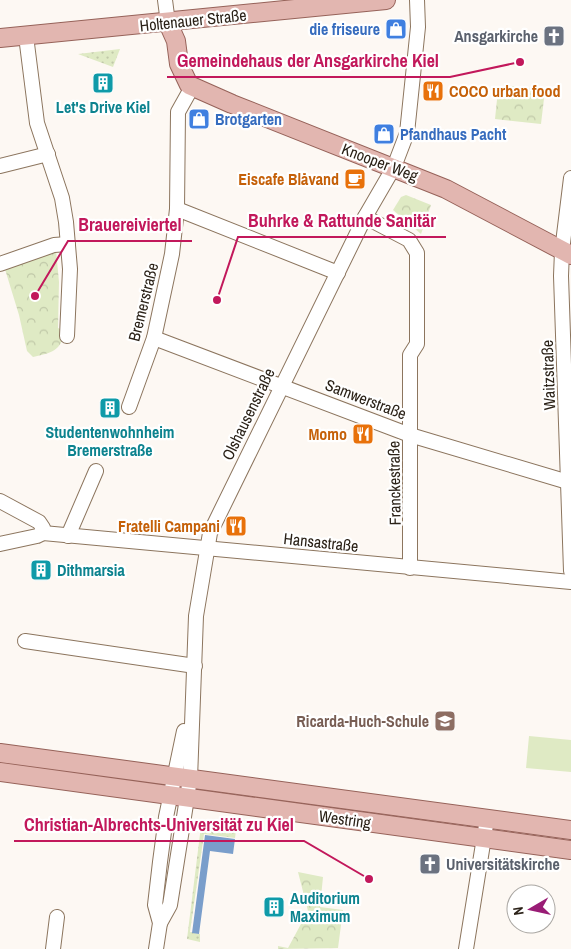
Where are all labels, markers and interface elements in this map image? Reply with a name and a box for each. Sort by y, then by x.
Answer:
street label: Holtenauer Straße [139,3,247,37]
shop icon: die friseure [384,17,408,41]
place label: die friseure [309,18,380,40]
church icon: Ansgarkirche [542,24,566,48]
place label: Ansgarkirche [454,25,538,47]
callout: Gemeindehaus der Ansgarkirche Kiel [167,44,450,77]
text: Gemeindehaus der Ansgarkirche Kiel [177,48,439,73]
building icon: Let's Drive Kiel [91,71,115,95]
restaurant icon: COCO urban food [421,79,445,103]
place label: COCO urban food [449,80,561,102]
place label: Let's Drive Kiel [56,96,150,118]
shop icon: Brotgarten [187,107,211,131]
place label: Brotgarten [215,108,282,130]
shop icon: Pfandhaus Pacht [372,122,396,146]
place label: Pfandhaus Pacht [400,123,507,145]
street label: Knooper Weg [339,137,422,187]
cafe icon: Eiscafe Blåvand [343,167,367,191]
place label: Eiscafe Blåvand [238,168,339,190]
callout: Buhrke & Rattunde Sanitär [238,204,446,237]
callout: Brauereiviertel [68,208,192,241]
text: Buhrke & Rattunde Sanitär [248,208,436,233]
text: Brauereiviertel [78,212,182,237]
street label: Bremerstraße [123,260,163,344]
street label: Waitzstraße [536,340,560,410]
street label: Olshausenstraße [216,364,280,464]
street label: Samwerstraße [322,373,410,425]
building icon: Studentenwohnheim Bremerstraße [98,396,122,420]
place label: Studentenwohnheim Bremerstraße [45,421,175,461]
restaurant icon: Momo [351,422,375,446]
place label: Momo [308,423,347,445]
street label: Franckestraße [382,441,406,525]
restaurant icon: Fratelli Campani [224,514,248,538]
place label: Fratelli Campani [118,515,220,537]
street label: Hansastraße [283,527,359,557]
building icon: Dithmarsia [29,558,53,582]
place label: Dithmarsia [57,559,126,581]
school or university icon: Ricarda-Huch-Schule [433,709,457,733]
place label: Ricarda-Huch-Schule [296,710,429,732]
street label: Westring [318,804,373,834]
callout: Christian-Albrechts-Universität zu Kiel [14,808,304,841]
text: Christian-Albrechts-Universität zu Kiel [24,812,294,837]
church icon: Universitätskirche [418,852,442,876]
place label: Universitätskirche [446,853,560,875]
north arrow [506,884,556,934]
place label: Auditorium Maximum [290,887,360,927]
building icon: Auditorium Maximum [262,895,286,919]
text: N [509,906,528,917]

